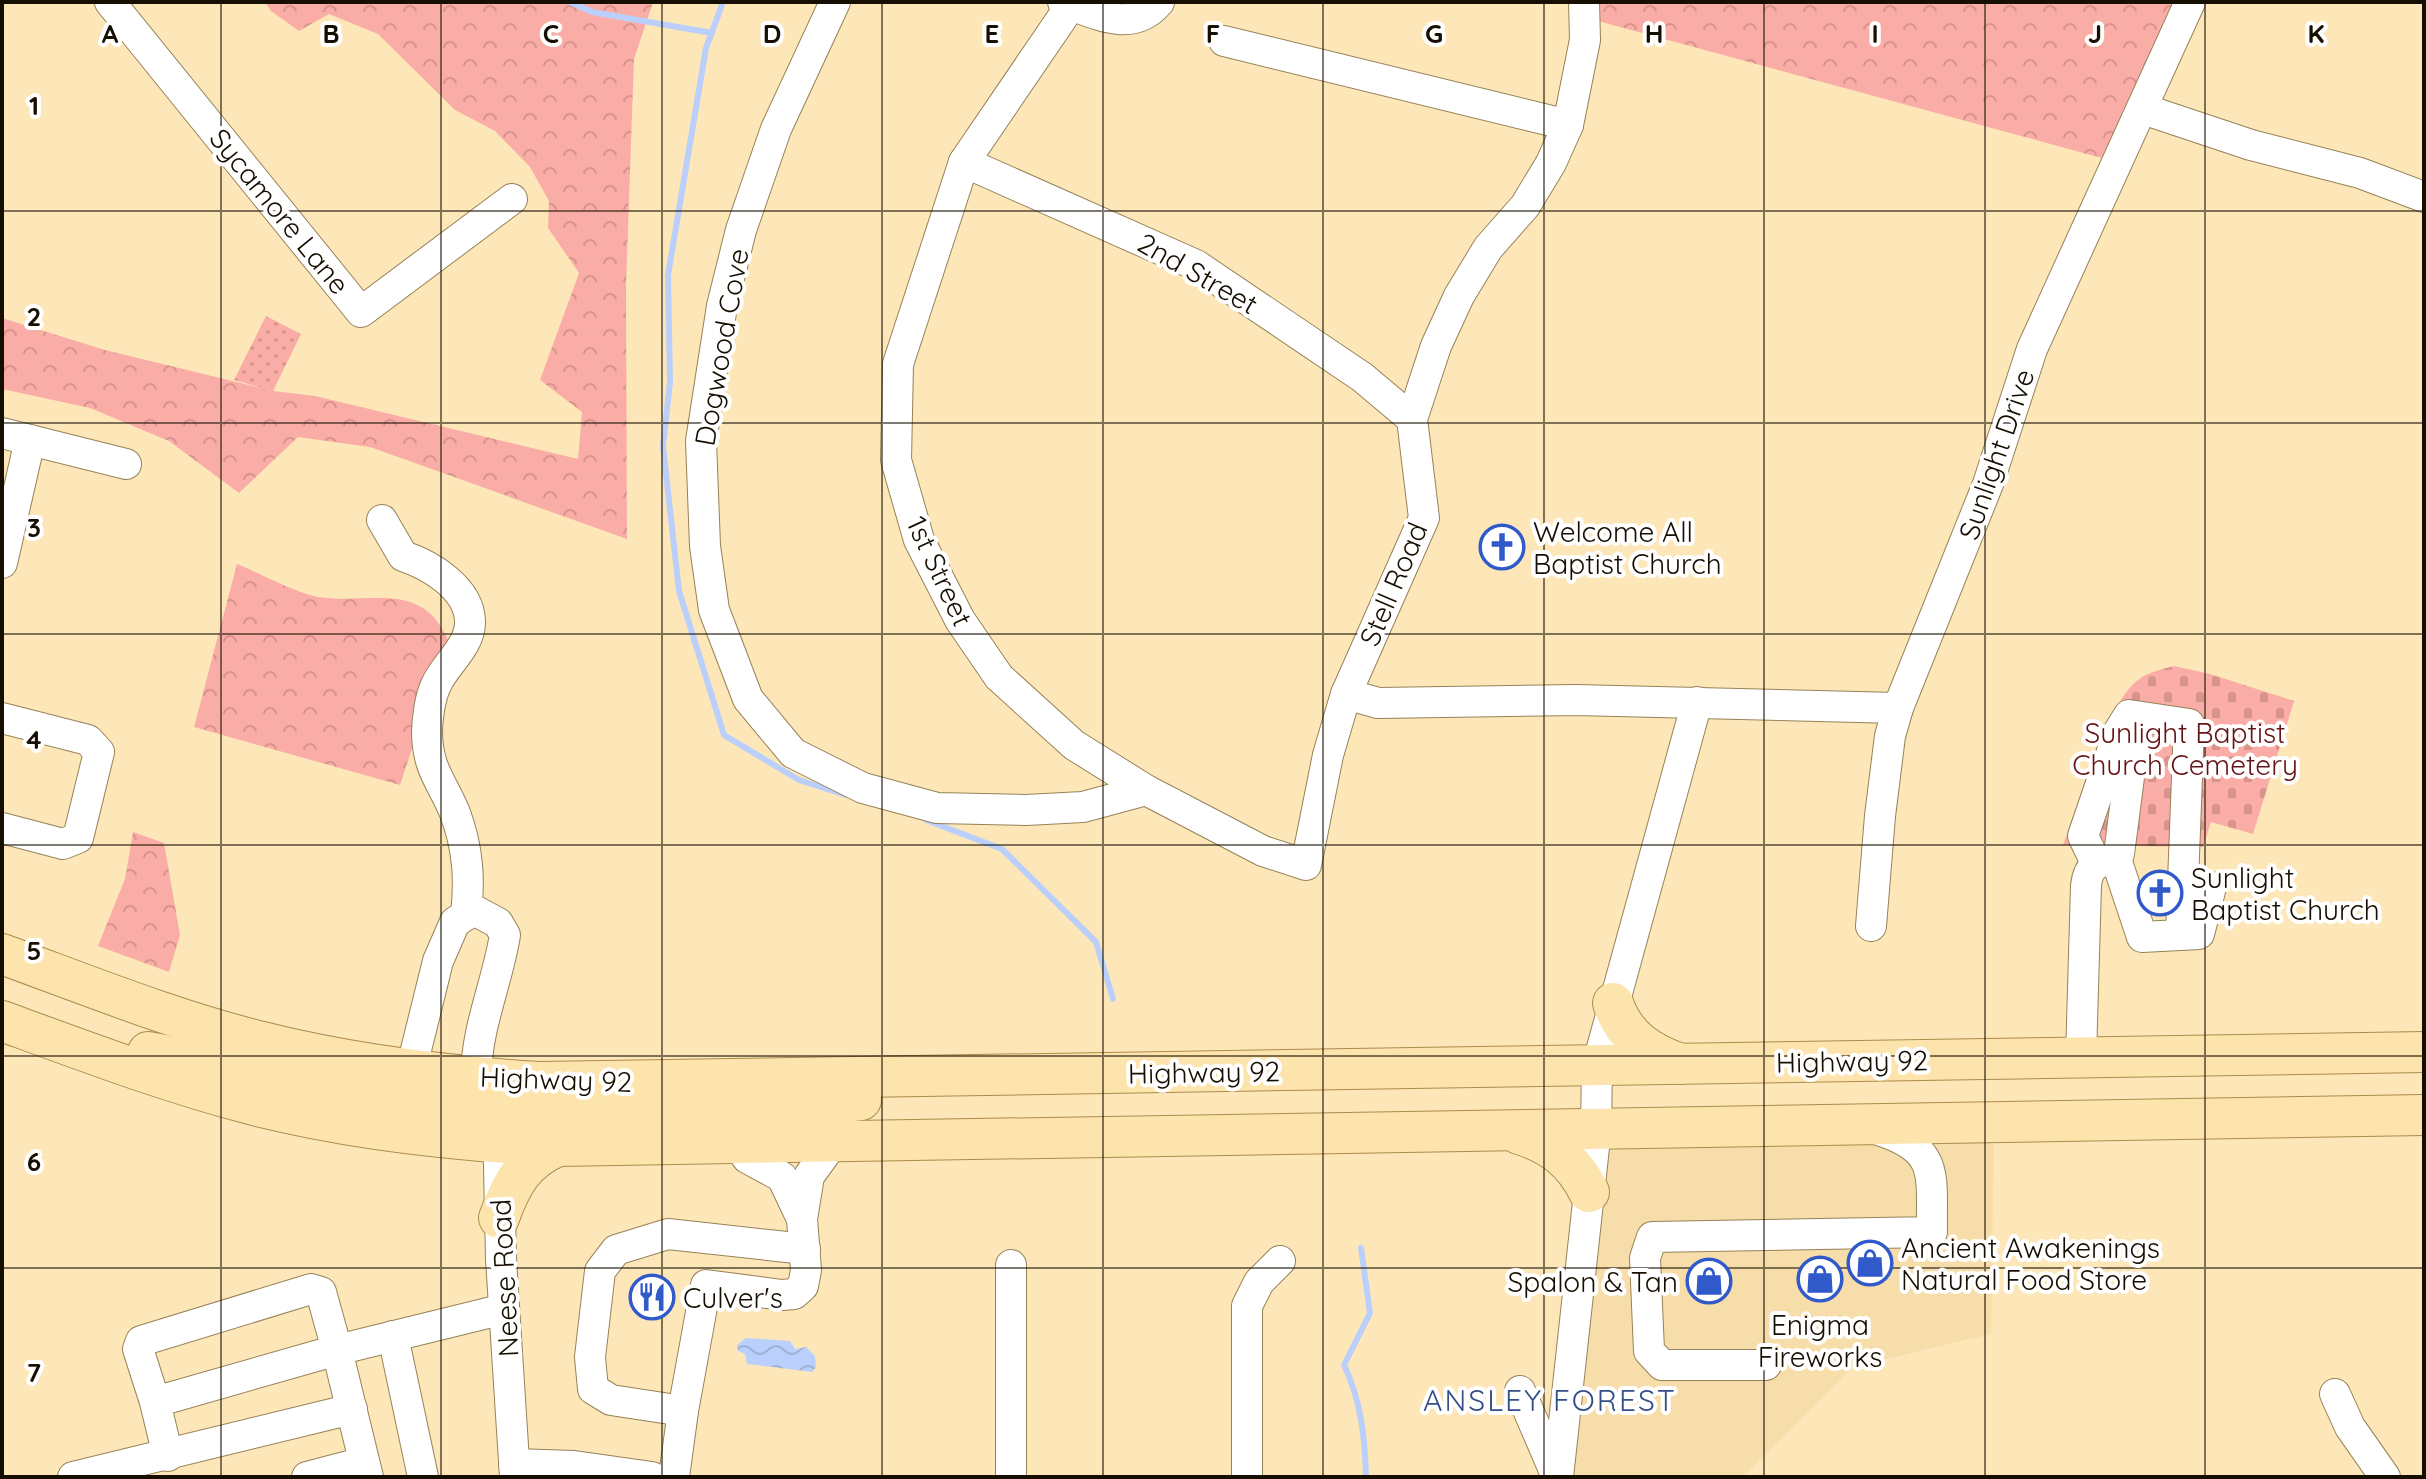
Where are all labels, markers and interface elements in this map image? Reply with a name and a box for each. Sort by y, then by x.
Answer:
text: A [102,17,119,50]
text: B [322,17,340,50]
text: C [543,17,559,50]
text: D [763,17,781,50]
text: E [985,17,999,50]
text: F [1206,17,1220,50]
text: G [1425,17,1443,50]
text: H [1645,17,1663,50]
text: I [1871,17,1879,50]
text: J [2088,17,2102,50]
text: K [2307,17,2325,50]
text: 1 [29,89,39,122]
street label: Sycamore Lane [203,121,357,301]
street label: 2nd Street [1132,225,1264,321]
street label: Dogwood Cove [686,246,756,448]
text: 2 [27,300,41,333]
street label: Sunlight Drive [1950,364,2042,544]
text: 3 [27,511,41,544]
street label: 1st Street [899,511,981,631]
place label: Welcome All Baptist Church [1533,514,1722,581]
street label: Stell Road [1351,517,1435,651]
church icon: Welcome All Baptist Church [1478,523,1526,571]
park label: Sunlight Baptist Church Cemetery [2072,715,2298,782]
text: 4 [26,723,42,756]
place label: Sunlight Baptist Church [2191,860,2380,927]
church icon: Sunlight Baptist Church [2136,869,2184,917]
text: 5 [27,934,41,967]
street label: Highway 92 [1776,1042,1928,1080]
street label: Highway 92 [1128,1053,1280,1091]
street label: Highway 92 [479,1059,633,1099]
text: 6 [27,1145,41,1178]
street label: Neese Road [482,1198,526,1358]
place label: Ancient Awakenings Natural Food Store [1901,1230,2160,1297]
shop icon: Ancient Awakenings Natural Food Store [1846,1239,1894,1287]
shop icon: Enigma Fireworks [1796,1255,1844,1303]
shop icon: Spalon & Tan [1685,1257,1733,1305]
place label: Spalon & Tan [1508,1264,1678,1299]
restaurant icon: Culver's [628,1273,676,1321]
place label: Culver's [683,1280,783,1315]
place label: Enigma Fireworks [1758,1307,1882,1374]
text: 7 [27,1356,41,1389]
district label: ANSLEY FOREST [1423,1381,1677,1419]

